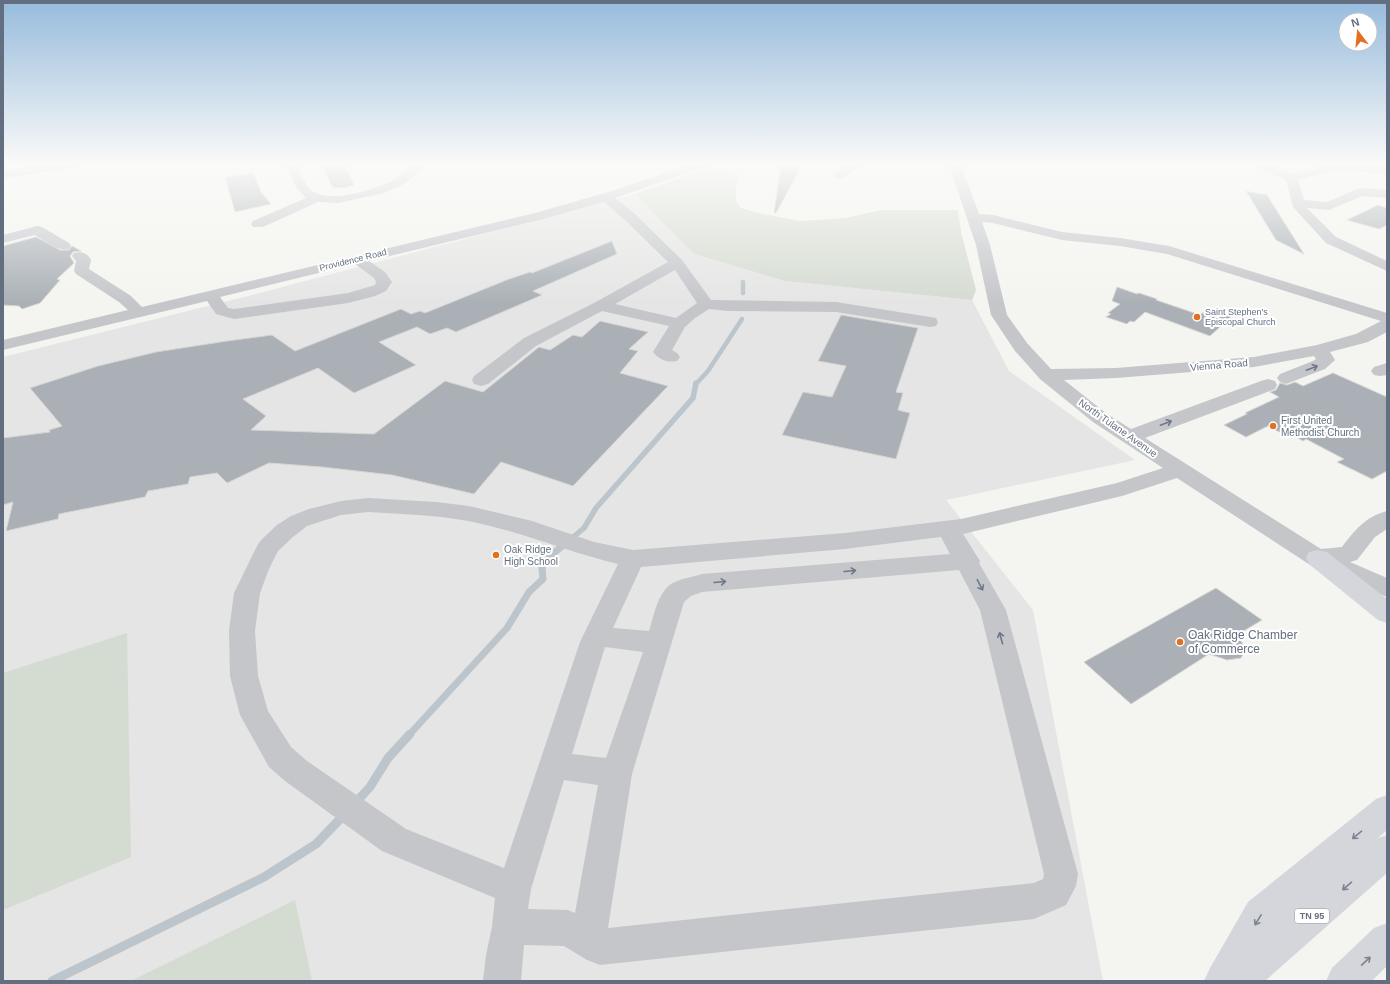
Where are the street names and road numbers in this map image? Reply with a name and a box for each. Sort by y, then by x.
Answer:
street label: Providence Road [318,247,388,273]
street label: Vienna Road [1190,357,1248,373]
street label: North Tulane Avenue [1077,397,1160,459]
road number: TN 95 [1295,909,1329,923]

